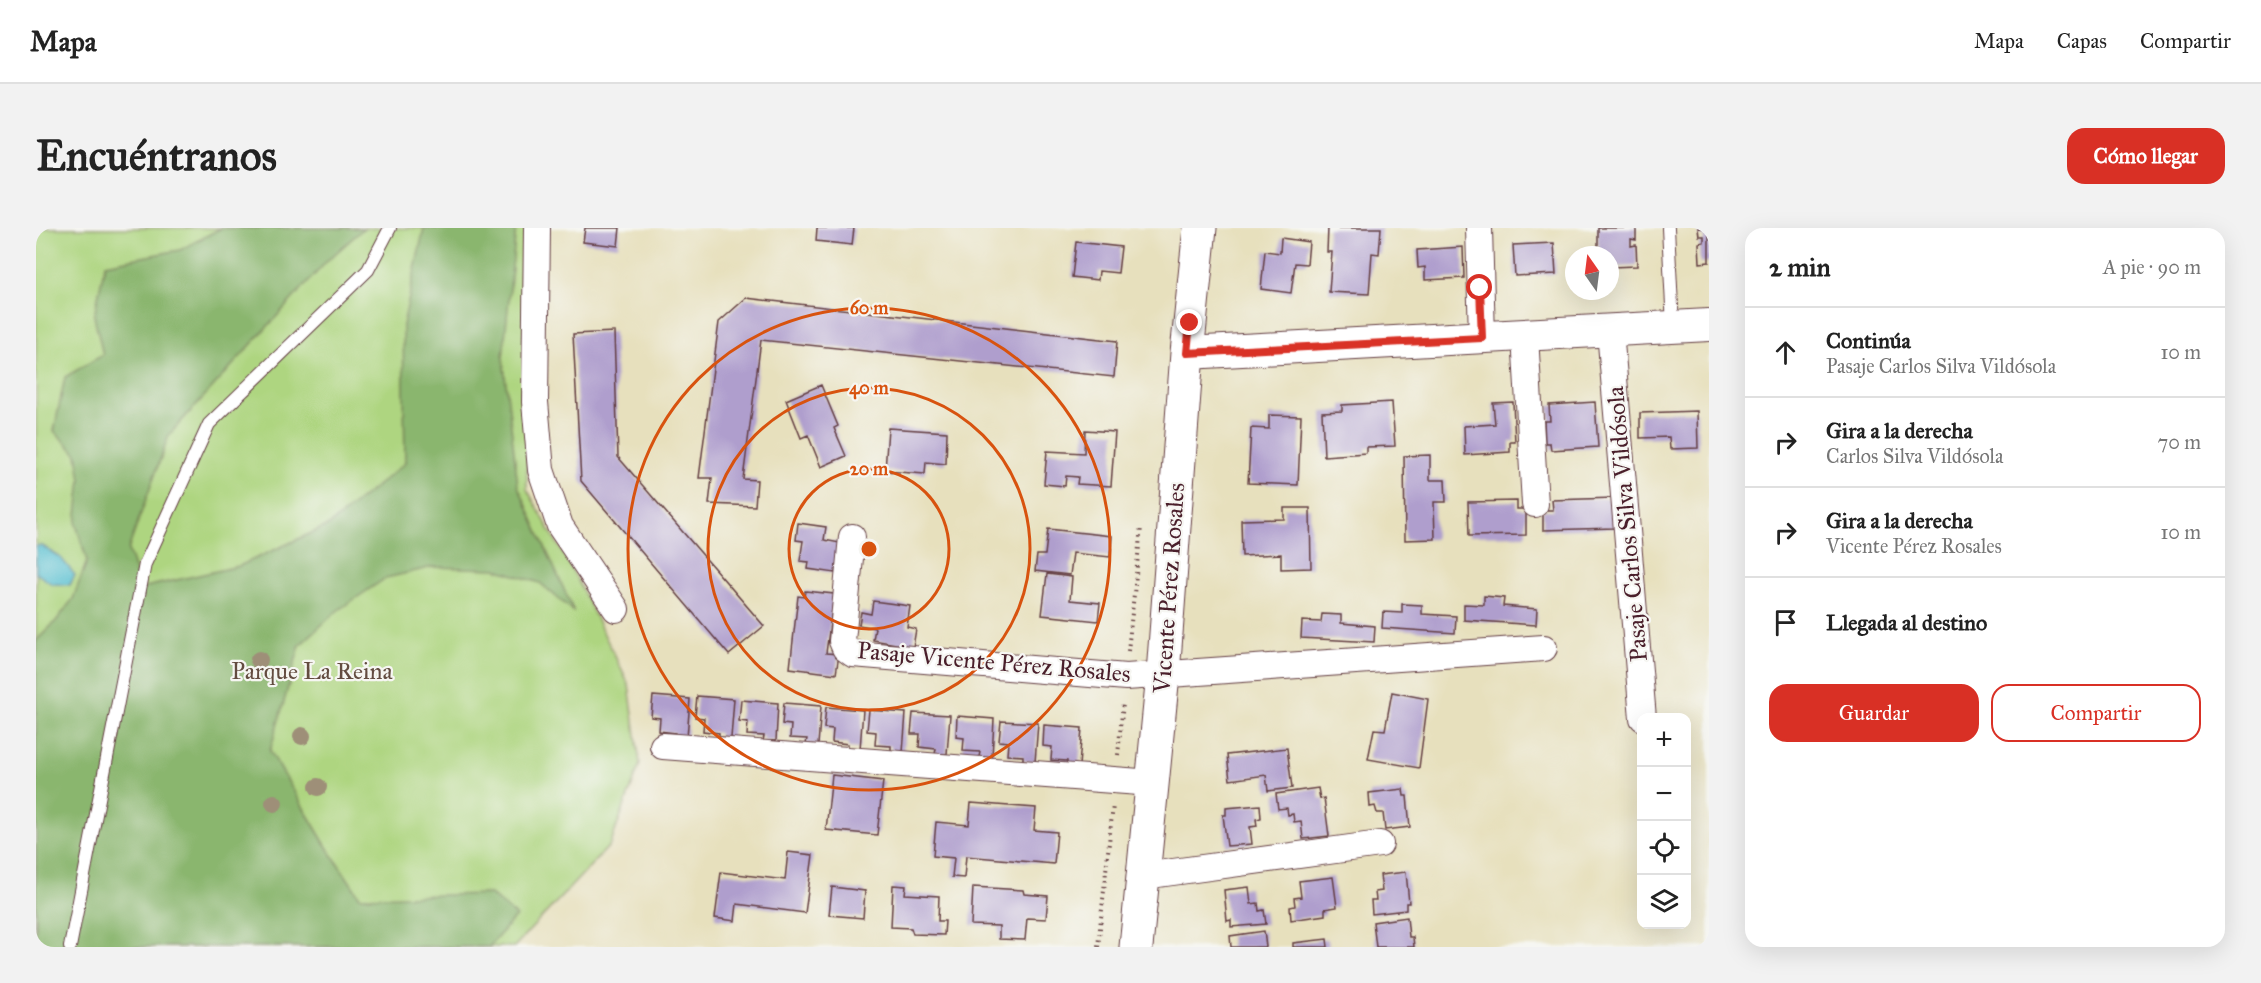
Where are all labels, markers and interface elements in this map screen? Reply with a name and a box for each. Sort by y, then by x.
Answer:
text: Mapa [30,24,97,59]
text: Mapa [1974,28,2024,54]
text: Capas [2057,28,2107,54]
text: Compartir [2140,28,2231,54]
button: Cómo llegar [2067,128,2225,184]
text: Encuéntranos [36,130,277,182]
north arrow [1565,246,1619,300]
text: 2 min [1769,251,1830,283]
text: A pie · 90 m [2103,255,2201,279]
route start [1466,274,1492,300]
text: 60 m [850,297,889,319]
route end [1176,309,1202,335]
text: Continúa [1826,327,1911,354]
icon: ahead [1769,336,1802,369]
text: 10 m [2160,340,2201,364]
text: Pasaje Carlos Silva Vildósola [1826,354,2056,378]
text: 40 m [849,377,890,400]
street label: Pasaje Carlos Silva Vildósola [1600,384,1654,663]
text: Gira a la derecha [1826,417,1973,444]
icon: right [1769,426,1802,459]
text: 70 m [2158,430,2201,454]
text: Carlos Silva Vildósola [1826,444,2003,468]
text: 20 m [850,458,889,480]
street label: Vicente Pérez Rosales [1147,482,1191,695]
text: Gira a la derecha [1826,507,1973,534]
icon: right [1769,516,1802,549]
text: 10 m [2160,520,2201,544]
text: Vicente Pérez Rosales [1826,534,2002,558]
centre of rings [859,539,879,559]
icon: arrive [1769,606,1802,639]
text: Llegada al destino [1826,609,1987,636]
street label: Pasaje Vicente Pérez Rosales [856,635,1132,689]
park label: Parque La Reina [231,656,393,686]
button: Guardar [1769,684,1979,742]
button: Compartir [1991,684,2201,742]
map controls [1637,713,1691,929]
button: + [1637,713,1691,767]
button: − [1637,767,1691,821]
button: locate [1637,821,1691,875]
button: layers [1637,875,1691,929]

